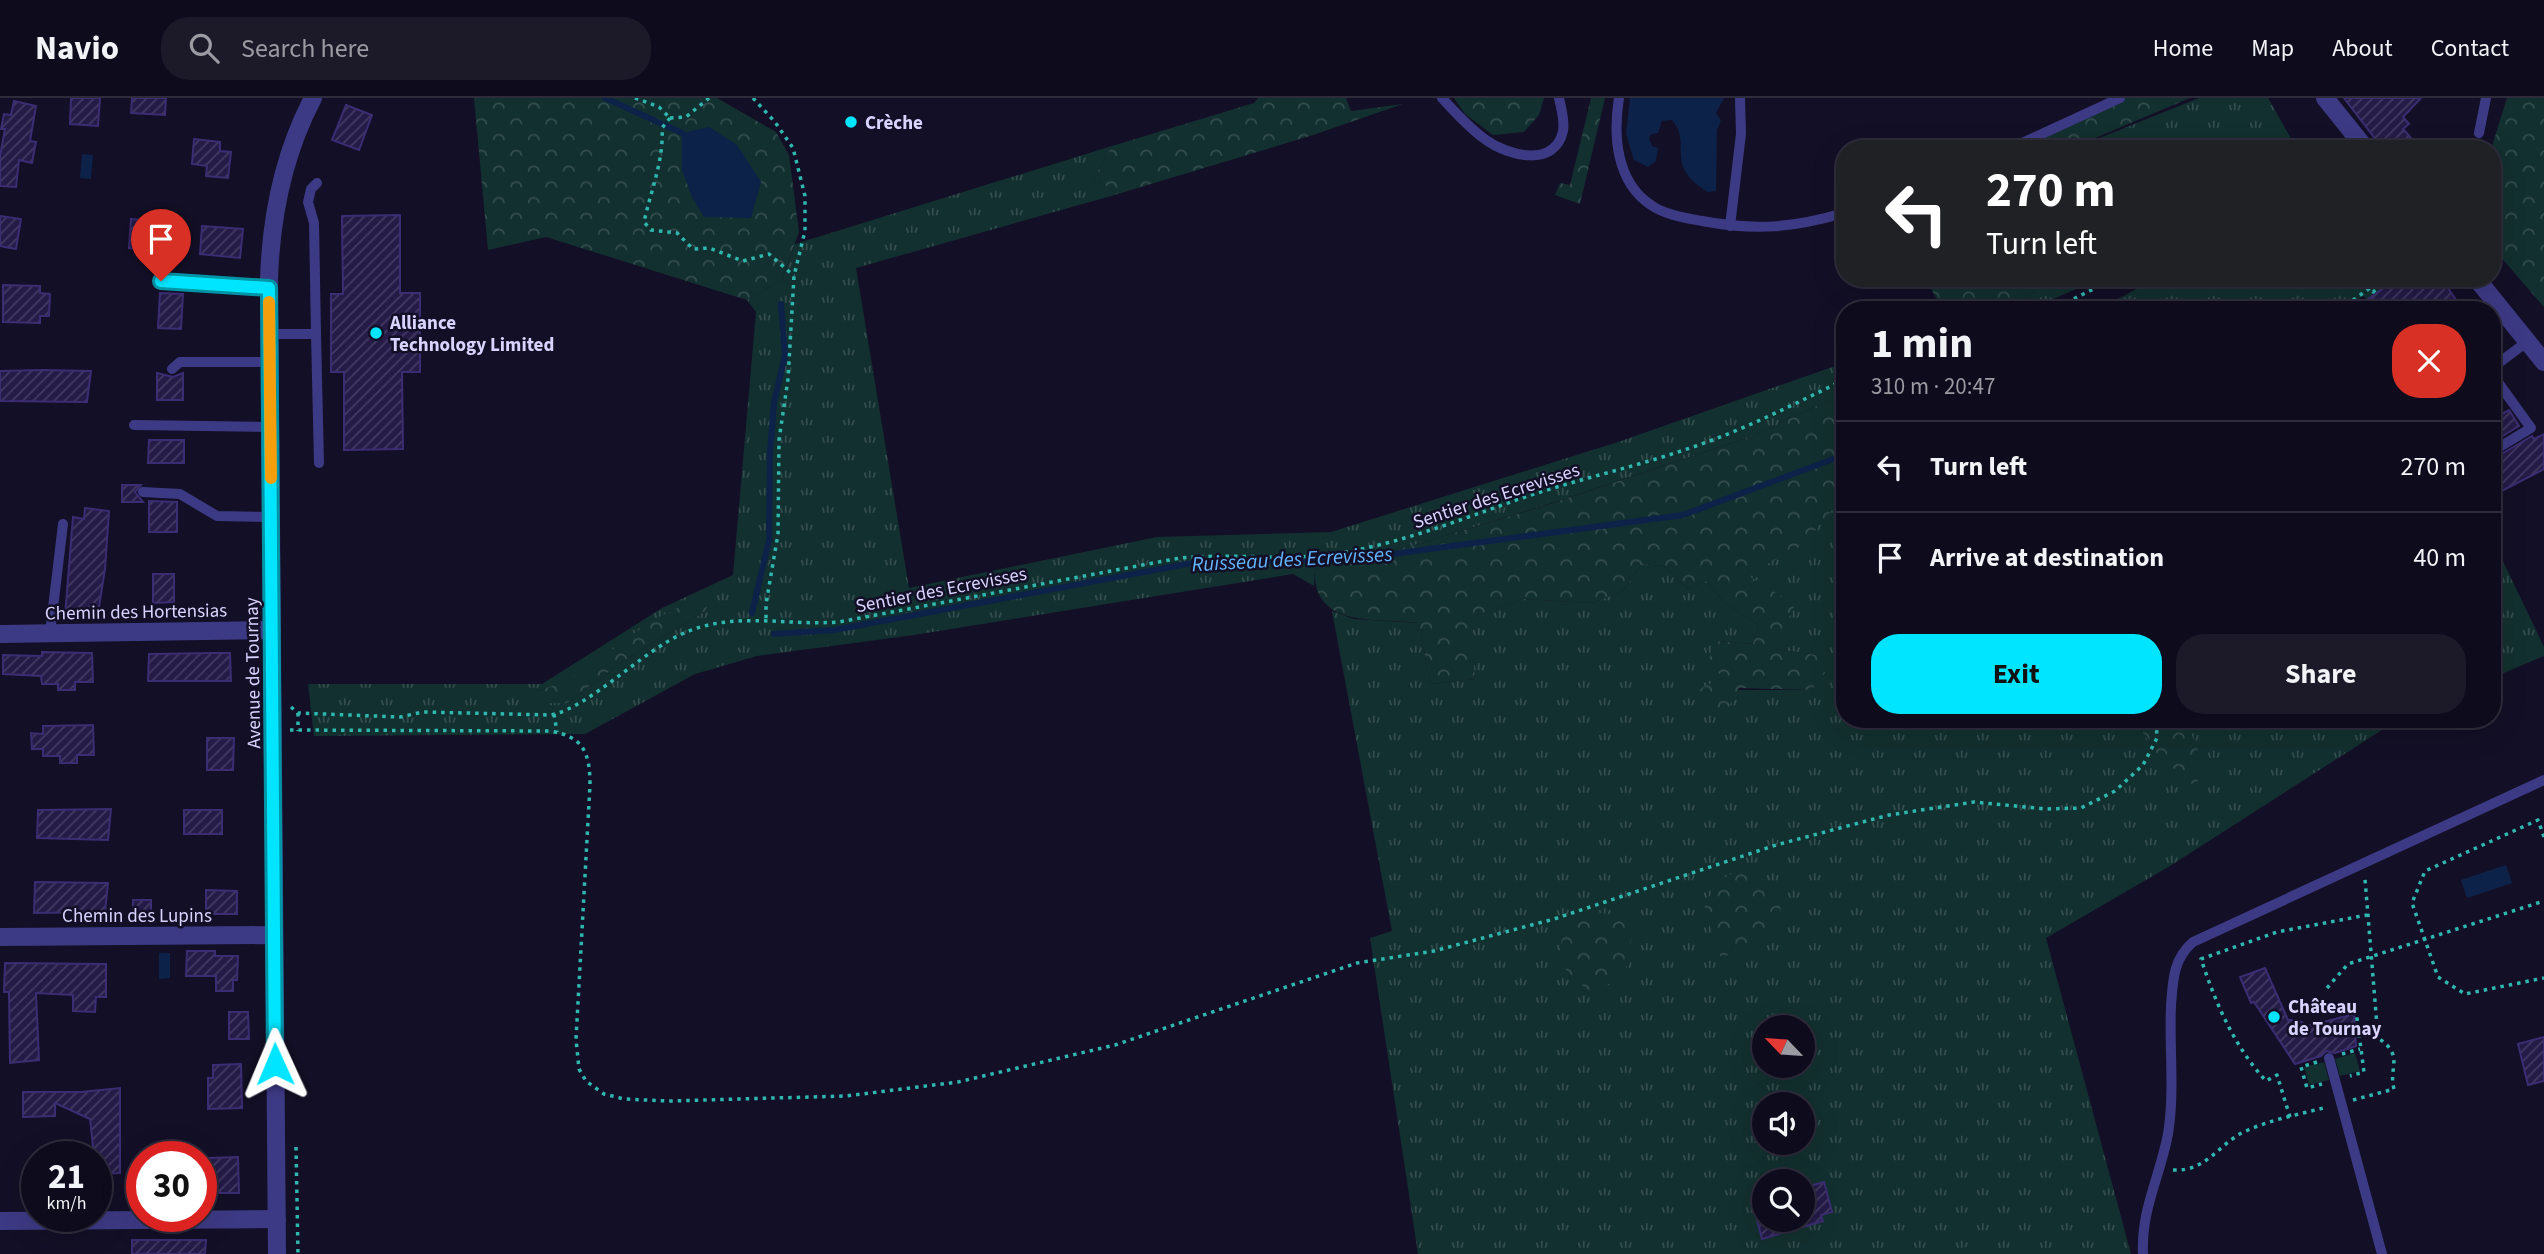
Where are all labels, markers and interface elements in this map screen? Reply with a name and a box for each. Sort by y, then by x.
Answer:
search box [161,17,651,80]
text: Navio [35,25,119,72]
icon: search [185,29,223,67]
text: Search here [241,30,369,67]
text: Home [2153,31,2213,66]
text: Map [2251,31,2294,66]
text: About [2332,31,2393,66]
text: Contact [2431,31,2509,66]
place label: Crèche [865,110,923,137]
marker: Crèche [843,114,859,130]
text: 270 m [1986,156,2115,226]
icon: left [1871,168,1962,259]
pin [131,209,191,281]
icon: arrive [142,220,180,258]
text: Turn left [1986,221,2097,267]
place label: Alliance Technology Limited [389,310,554,359]
text: 1 min [1871,314,1973,374]
button: close [2392,324,2466,398]
marker: Alliance Technology Limited [368,325,384,341]
text: 310 m · 20:47 [1871,370,1995,403]
icon: left [1871,448,1909,486]
text: Turn left [1930,448,2027,485]
text: 270 m [2400,448,2466,485]
street label: Sentier des Ecrevisses [1410,457,1583,536]
water label: Ruisseau des Ecrevisses [1191,539,1393,579]
icon: arrive [1871,539,1909,577]
text: Arrive at destination [1930,539,2164,576]
text: 40 m [2413,539,2466,576]
street label: Sentier des Ecrevisses [853,561,1029,620]
street label: Chemin des Hortensias [45,597,227,628]
street label: Avenue de Tournay [239,597,268,749]
button: Exit [1871,634,2162,714]
button: Share [2176,634,2466,714]
street label: Chemin des Lupins [62,903,212,930]
place label: Château de Tournay [2288,994,2381,1043]
marker: Château de Tournay [2266,1009,2282,1025]
north arrow [1752,1015,1815,1078]
map controls [1752,1015,1815,1232]
position arrow [238,1027,312,1101]
button: sound [1752,1092,1815,1155]
speed limit sign: 30 [126,1141,217,1232]
text: 21 [48,1152,85,1202]
button: search [1752,1169,1815,1232]
text: km/h [47,1191,86,1216]

